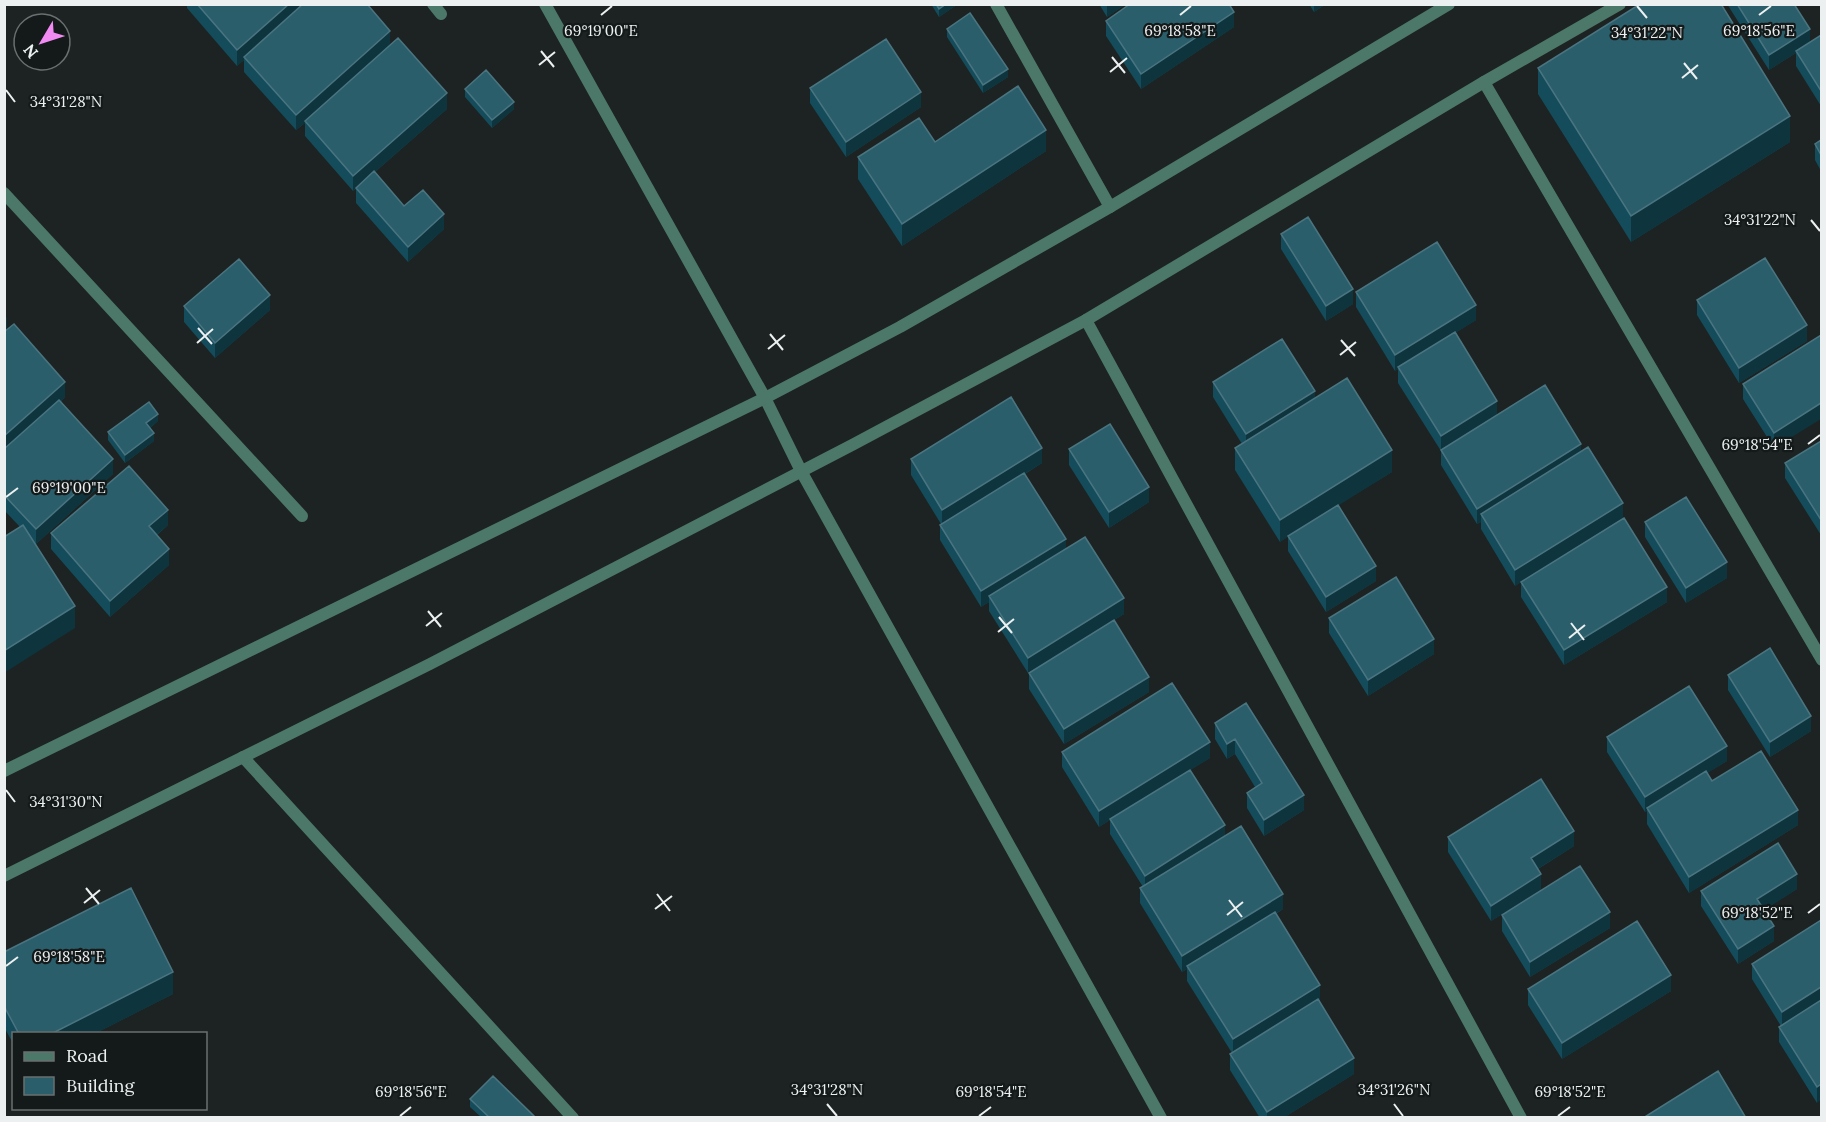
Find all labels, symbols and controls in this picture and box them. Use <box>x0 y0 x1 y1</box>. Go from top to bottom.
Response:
north arrow <box>12 12 72 72</box>
text: 69°19'00"E <box>564 21 638 40</box>
text: 69°18'58"E <box>1144 21 1216 40</box>
text: 69°18'56"E <box>1723 21 1795 40</box>
text: 34°31'22"N <box>1611 23 1683 42</box>
text: N <box>19 40 42 63</box>
text: 34°31'28"N <box>30 92 102 111</box>
text: 34°31'22"N <box>1724 210 1796 229</box>
text: 69°18'54"E <box>1721 435 1793 454</box>
text: 69°19'00"E <box>32 478 106 497</box>
text: 34°31'30"N <box>29 792 103 811</box>
text: 69°18'52"E <box>1721 903 1793 922</box>
text: 69°18'58"E <box>33 947 105 966</box>
legend <box>12 1032 207 1110</box>
text: Road <box>66 1044 108 1067</box>
text: Building <box>66 1074 136 1097</box>
text: 34°31'28"N <box>791 1080 863 1099</box>
text: 34°31'26"N <box>1358 1080 1430 1099</box>
text: 69°18'56"E <box>375 1082 447 1101</box>
text: 69°18'54"E <box>955 1082 1027 1101</box>
text: 69°18'52"E <box>1534 1082 1606 1101</box>

